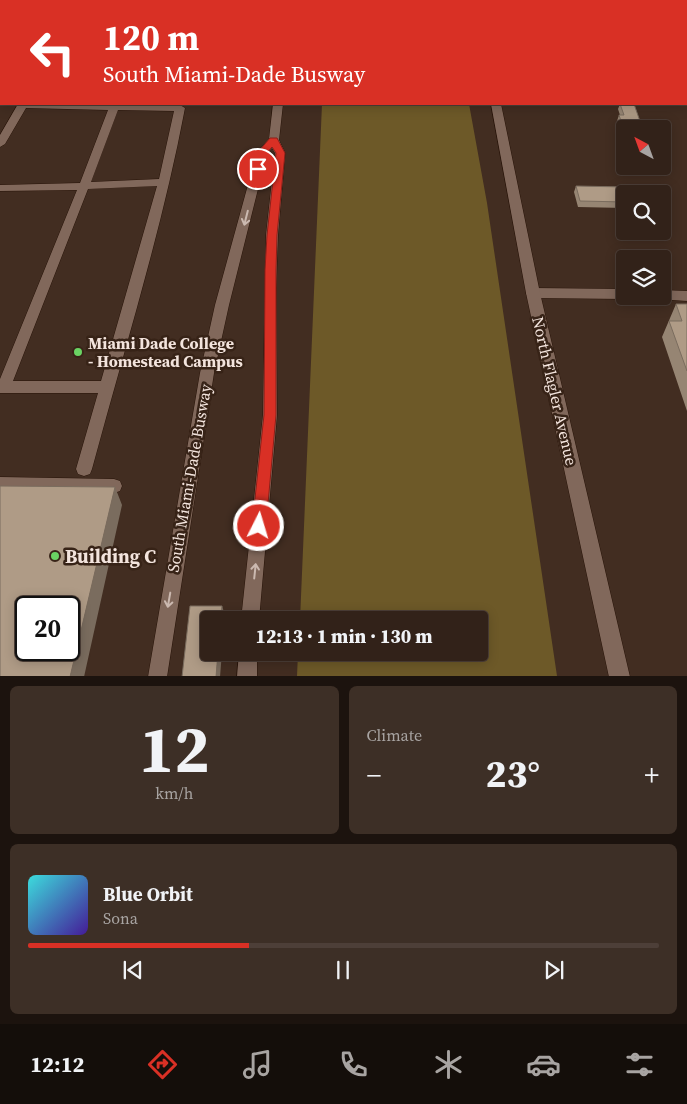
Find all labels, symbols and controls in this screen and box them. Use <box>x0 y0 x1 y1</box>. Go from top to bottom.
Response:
text: 120 m <box>103 14 199 62</box>
icon: left <box>20 20 85 85</box>
text: South Miami-Dade Busway <box>103 59 365 89</box>
north arrow <box>616 120 671 175</box>
map controls <box>616 120 671 305</box>
pin <box>237 148 279 190</box>
icon: arrive <box>244 155 272 183</box>
button: search <box>616 185 671 240</box>
one-way arrow <box>241 209 250 225</box>
button: layers <box>616 250 671 305</box>
street label: North Flagler Avenue <box>527 315 583 467</box>
place label: Miami Dade College - Homestead Campus <box>88 332 243 372</box>
marker: Miami Dade College - Homestead Campus <box>72 346 84 358</box>
street label: South Miami-Dade Busway <box>162 381 217 574</box>
position arrow <box>232 499 284 551</box>
place label: Building C <box>65 543 156 569</box>
marker: Building C <box>49 550 61 562</box>
one-way arrow <box>250 564 260 580</box>
one-way arrow <box>163 591 173 607</box>
speed limit sign: 20 <box>15 596 80 661</box>
text: 12:13 · 1 min · 130 m <box>255 623 433 649</box>
text: 12 <box>139 705 209 794</box>
text: Climate <box>367 724 422 746</box>
text: 23° <box>486 748 540 800</box>
text: − <box>367 756 381 794</box>
text: + <box>644 756 659 794</box>
text: km/h <box>155 782 193 804</box>
text: Blue Orbit <box>103 881 193 907</box>
text: Sona <box>103 907 138 929</box>
icon: previous <box>119 956 147 984</box>
icon: pause <box>329 956 357 984</box>
icon: next <box>540 956 568 984</box>
icon: directions <box>145 1047 180 1082</box>
icon: music <box>240 1047 275 1082</box>
icon: phone <box>336 1047 371 1082</box>
icon: climate <box>431 1047 466 1082</box>
icon: car <box>526 1047 561 1082</box>
icon: filters <box>622 1047 657 1082</box>
text: 12:12 <box>30 1049 84 1079</box>

